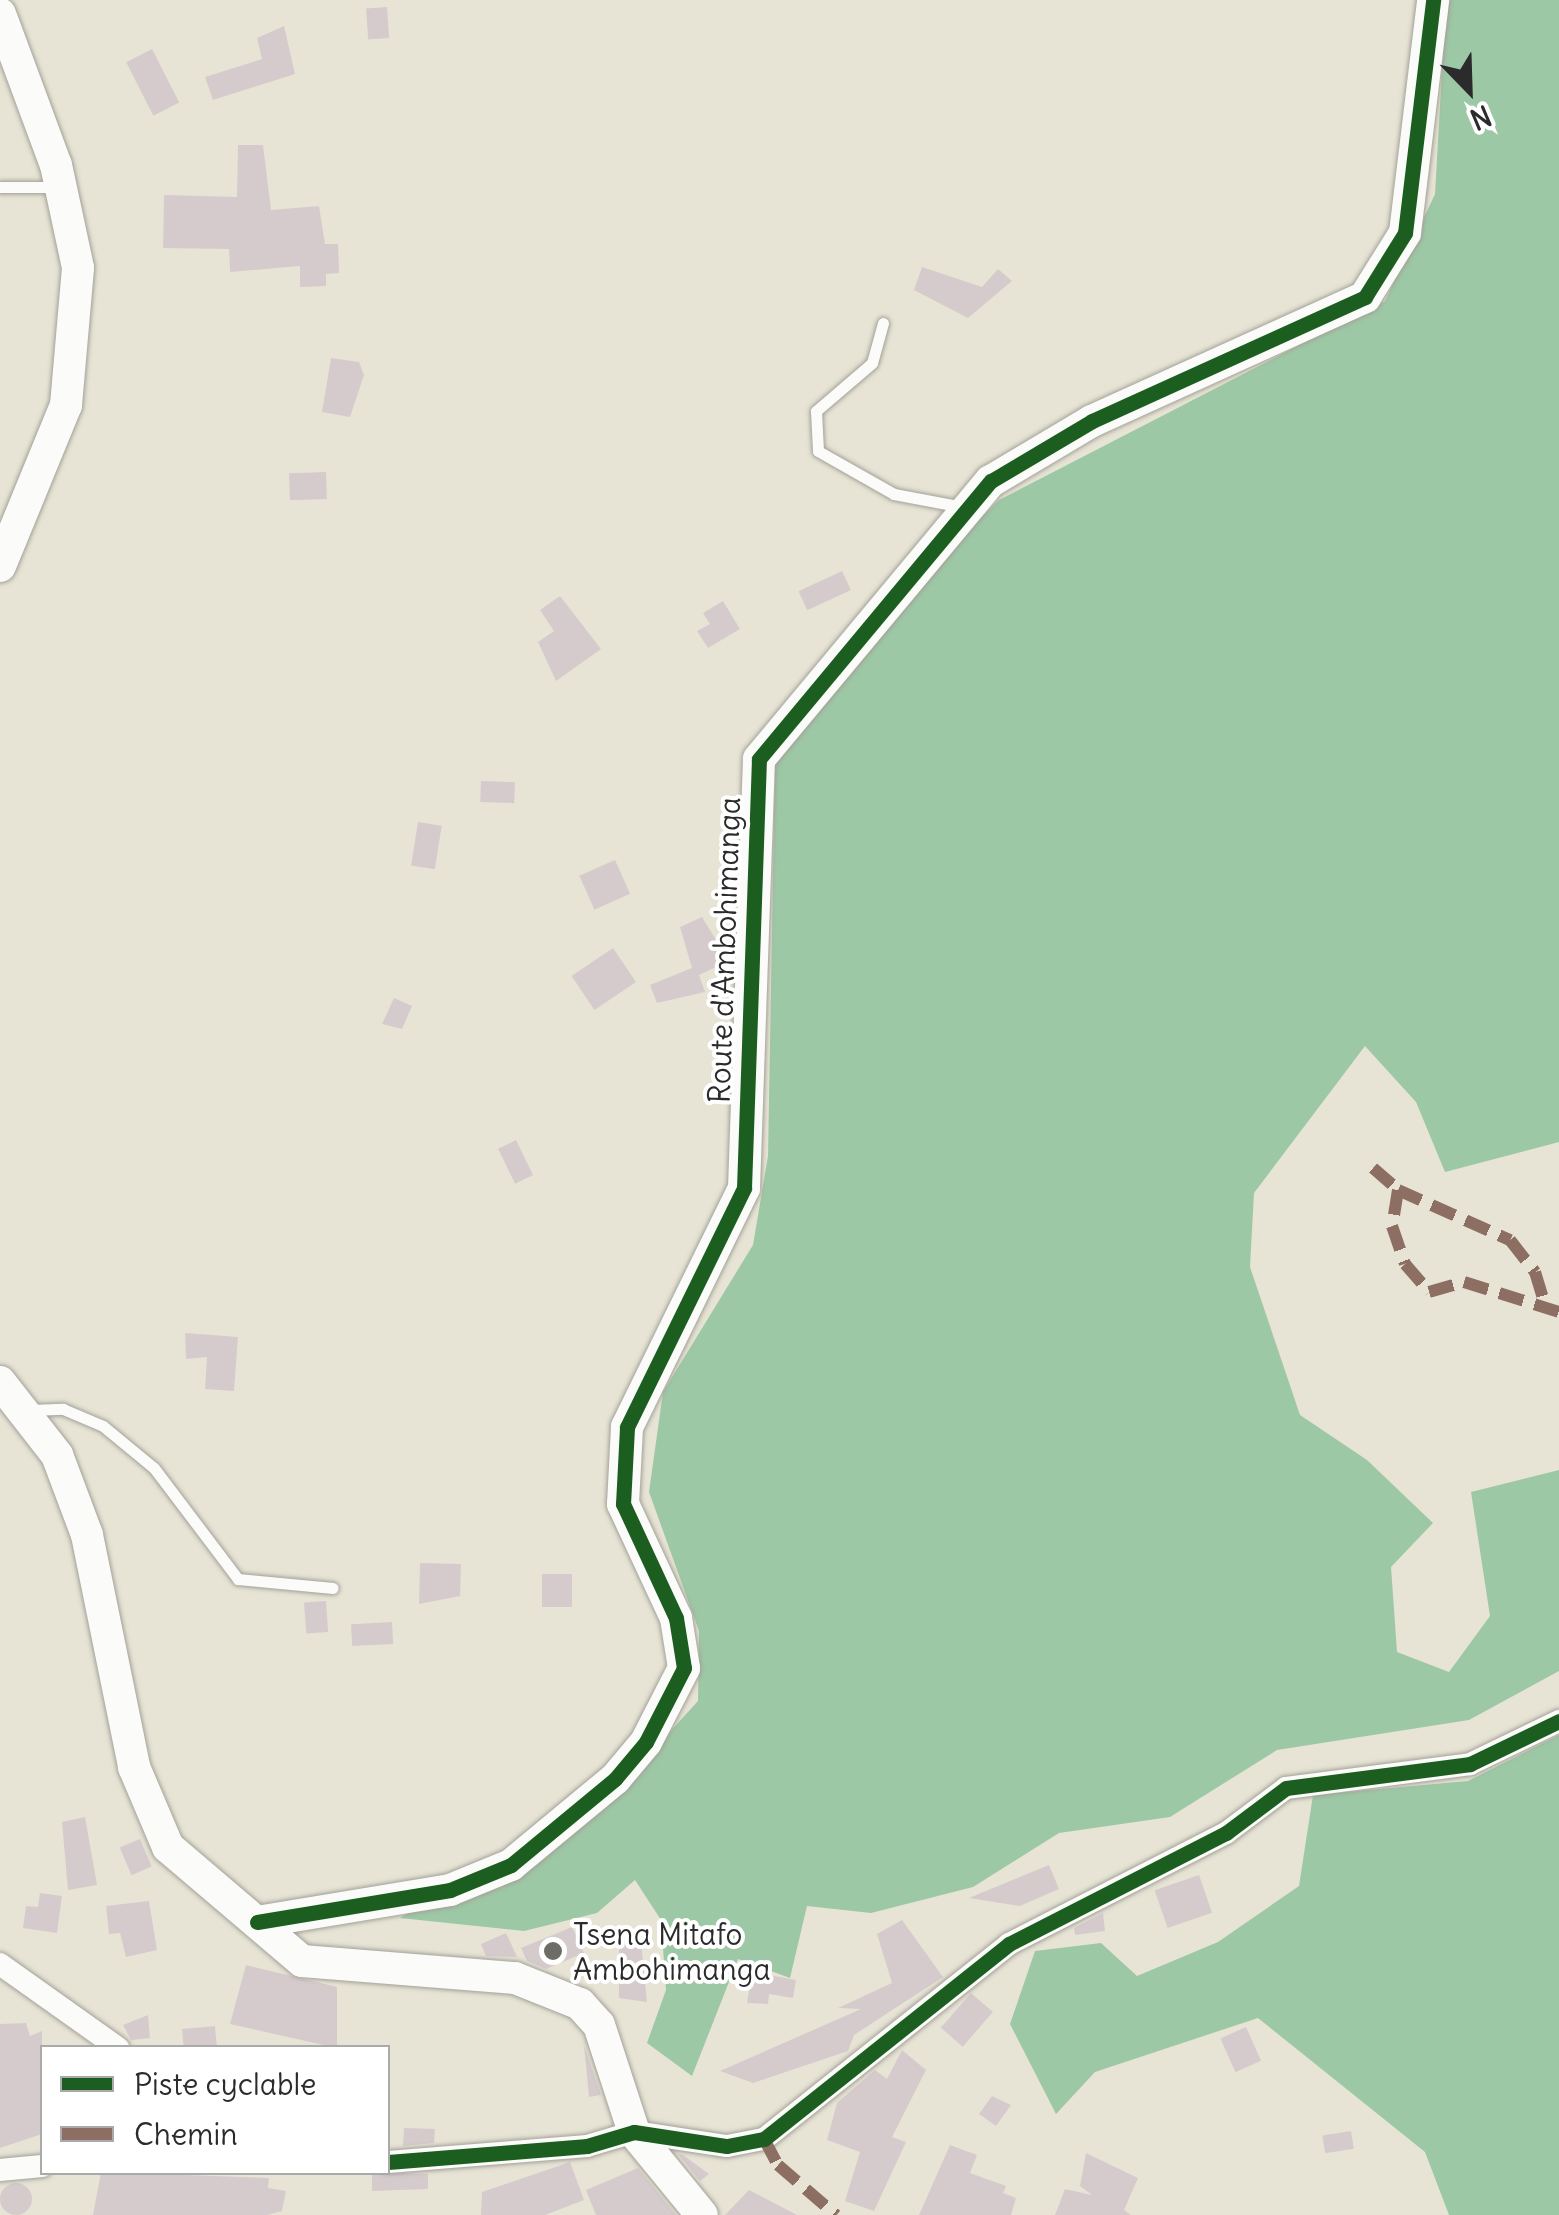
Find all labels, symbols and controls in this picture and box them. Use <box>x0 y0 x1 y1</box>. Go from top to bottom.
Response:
north arrow <box>1419 40 1519 140</box>
text: N <box>1465 97 1497 138</box>
street label: Route d'Ambohimanga <box>701 796 747 1104</box>
place label: Tsena Mitafo Ambohimanga <box>573 1916 771 1986</box>
marker: Tsena Mitafo Ambohimanga <box>542 1940 564 1962</box>
legend <box>40 2045 390 2175</box>
text: Piste cyclable <box>134 2065 316 2103</box>
text: Chemin <box>134 2115 238 2153</box>

